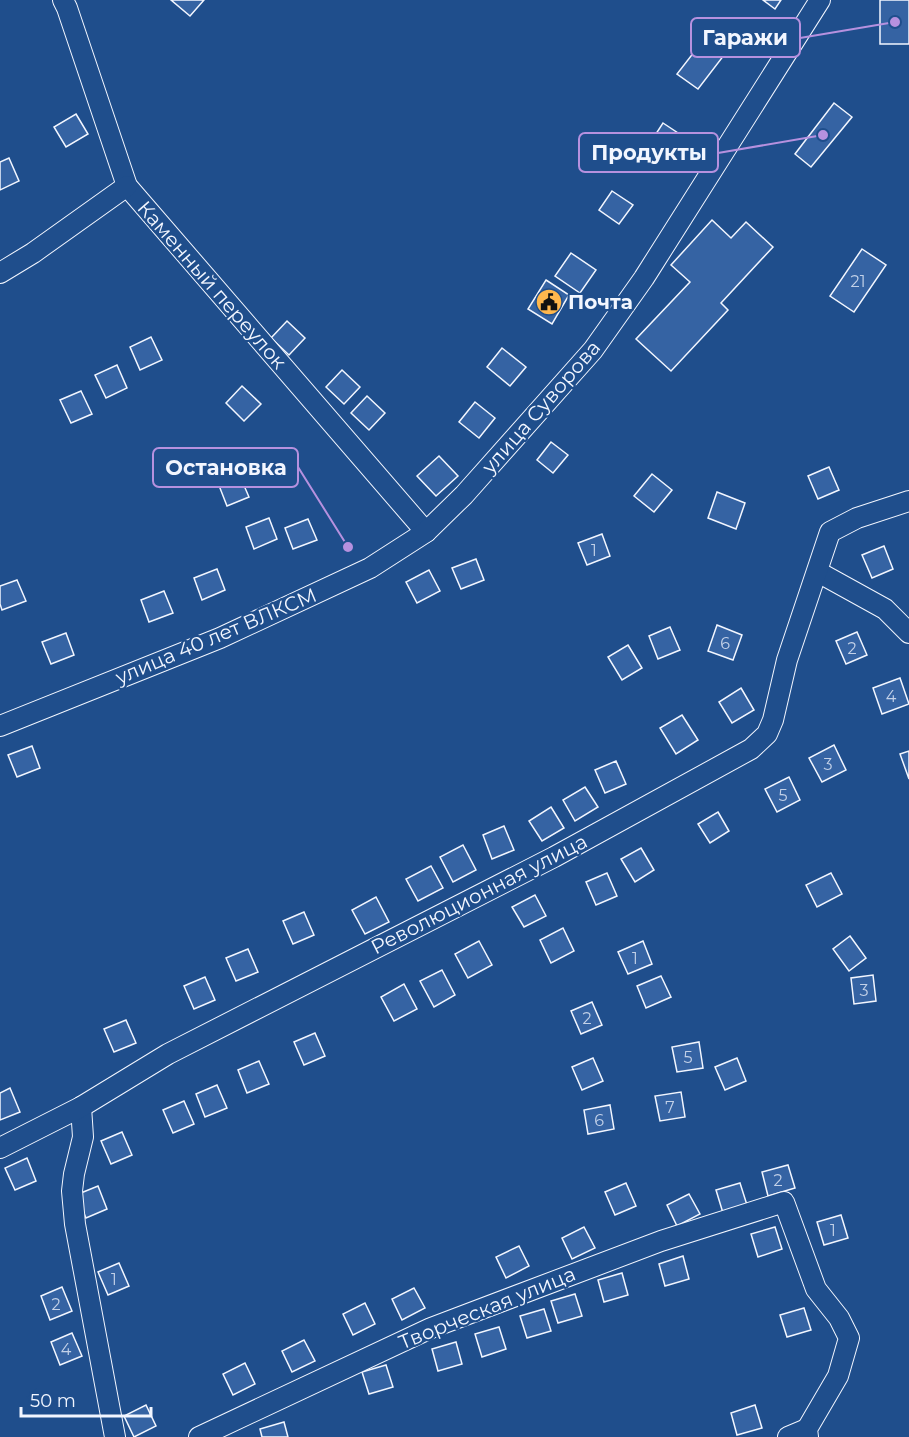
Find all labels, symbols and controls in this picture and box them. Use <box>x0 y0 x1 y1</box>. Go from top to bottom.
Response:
callout: Гаражи <box>691 18 800 57</box>
text: Гаражи <box>702 25 788 50</box>
callout: Продукты <box>579 133 718 172</box>
text: Продукты <box>591 140 707 165</box>
street label: Каменный переулок <box>133 196 292 374</box>
house number: 21 <box>851 272 865 291</box>
public building icon: Почта <box>534 287 564 317</box>
place label: Почта <box>568 290 633 314</box>
street label: улица Суворова <box>476 336 605 479</box>
callout: Остановка <box>153 448 298 487</box>
text: Остановка <box>165 455 287 480</box>
house number: 1 <box>591 541 597 560</box>
street label: улица 40 лет ВЛКСМ <box>111 583 320 690</box>
house number: 6 <box>720 634 730 653</box>
house number: 2 <box>847 639 857 658</box>
house number: 4 <box>886 687 897 706</box>
house number: 3 <box>823 755 833 774</box>
house number: 5 <box>778 786 788 805</box>
street label: Революционная улица <box>367 829 591 959</box>
house number: 1 <box>632 949 638 968</box>
house number: 3 <box>859 981 869 1000</box>
house number: 2 <box>582 1009 592 1028</box>
house number: 5 <box>683 1048 693 1067</box>
house number: 7 <box>665 1098 675 1117</box>
house number: 6 <box>594 1111 604 1130</box>
house number: 2 <box>773 1171 783 1190</box>
house number: 1 <box>830 1221 836 1240</box>
street label: Творческая улица <box>395 1262 579 1354</box>
house number: 1 <box>111 1270 117 1289</box>
house number: 2 <box>51 1295 61 1314</box>
house number: 4 <box>61 1340 72 1359</box>
scale bar <box>21 1380 152 1418</box>
text: 50 m <box>30 1390 76 1412</box>

